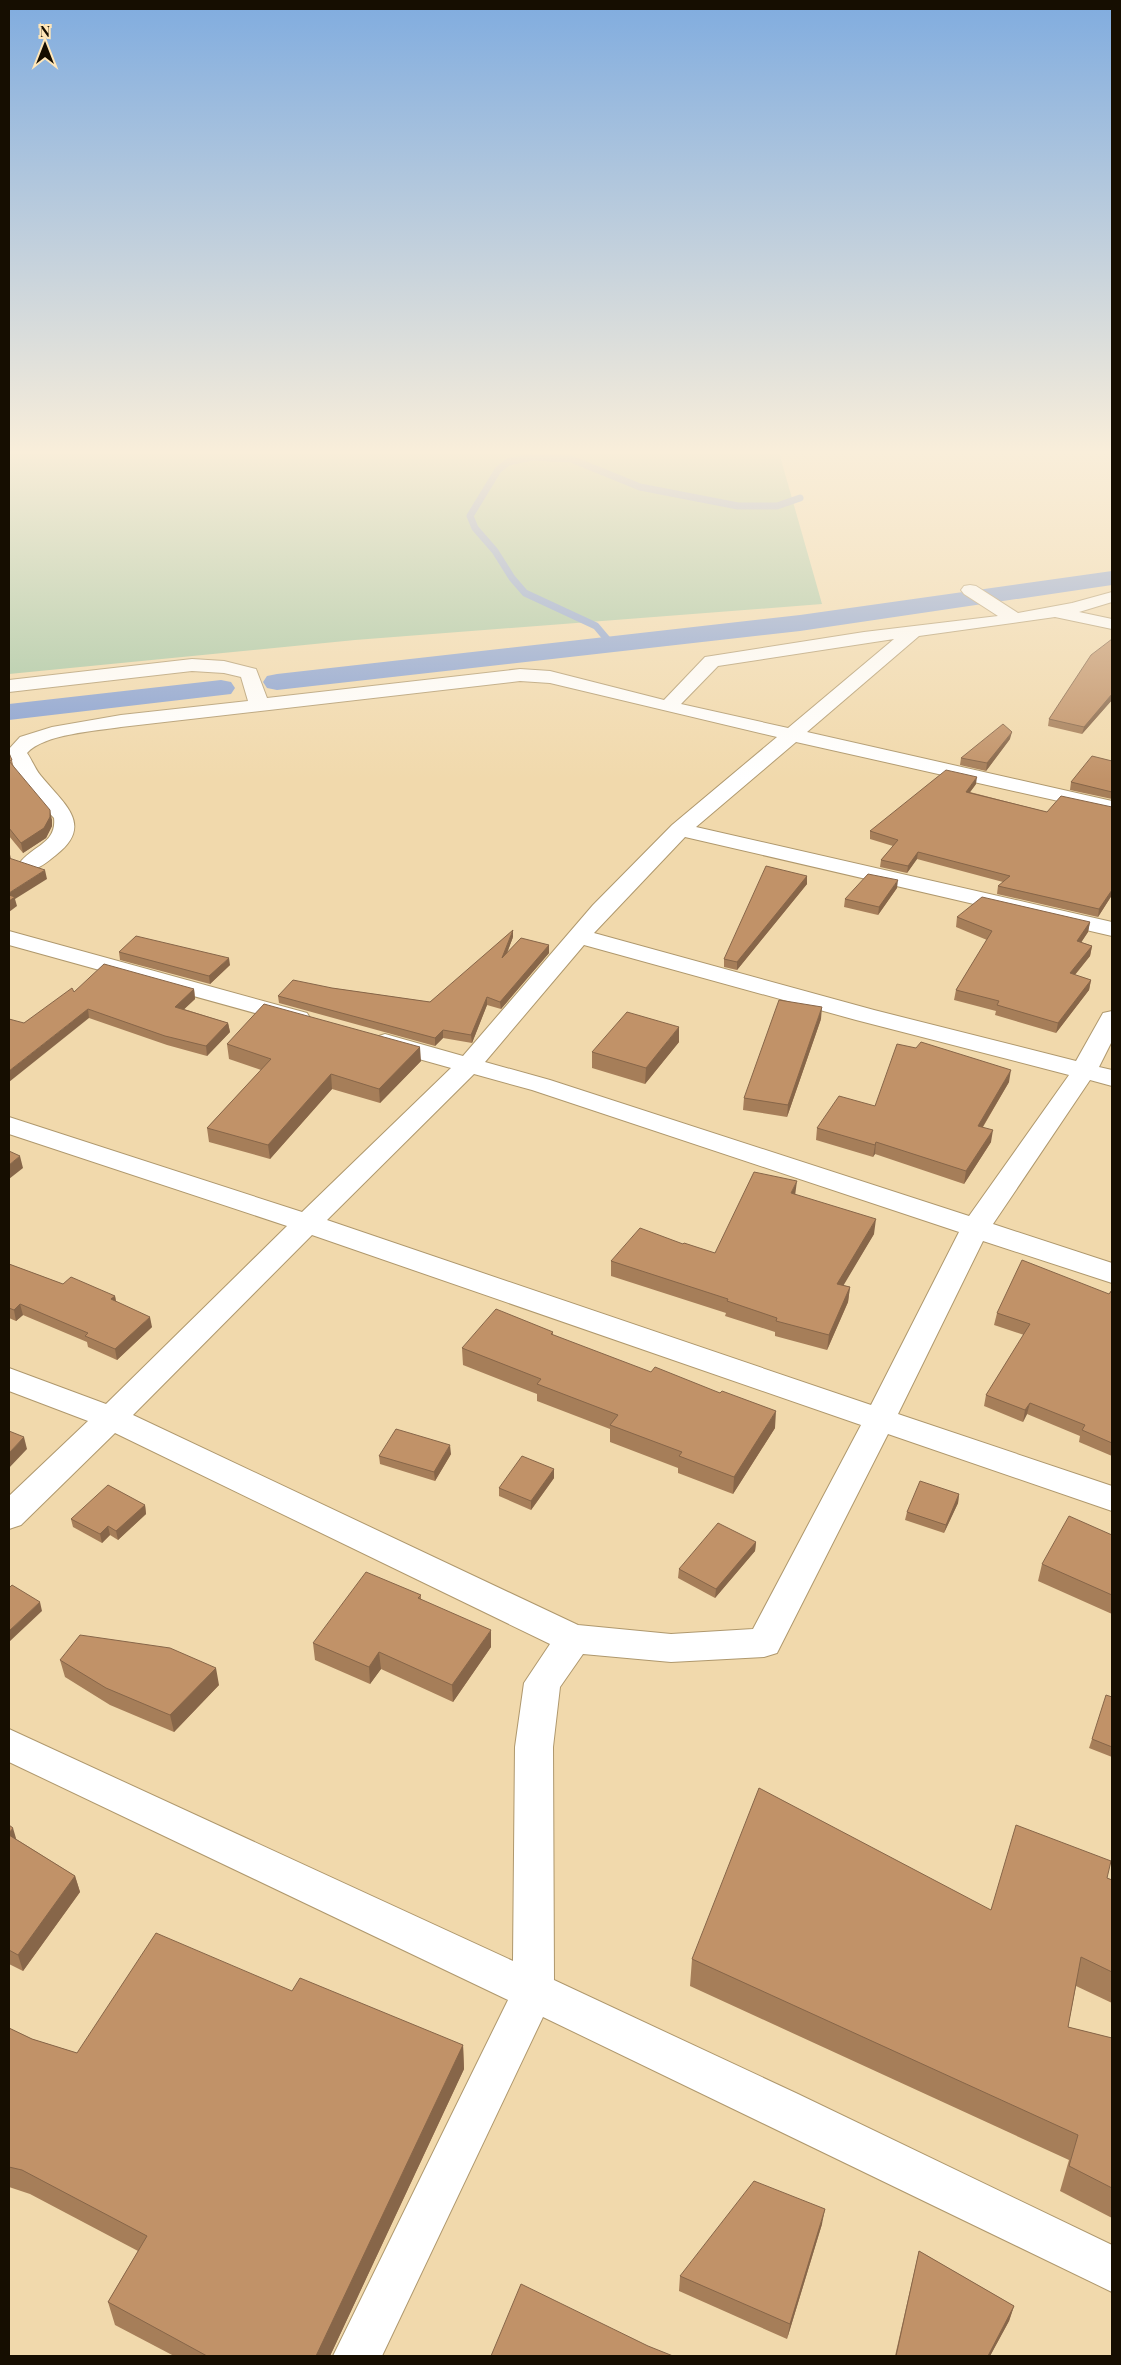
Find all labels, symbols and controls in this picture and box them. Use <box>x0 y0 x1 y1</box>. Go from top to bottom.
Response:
north arrow <box>20 20 70 70</box>
text: N <box>40 22 50 41</box>

